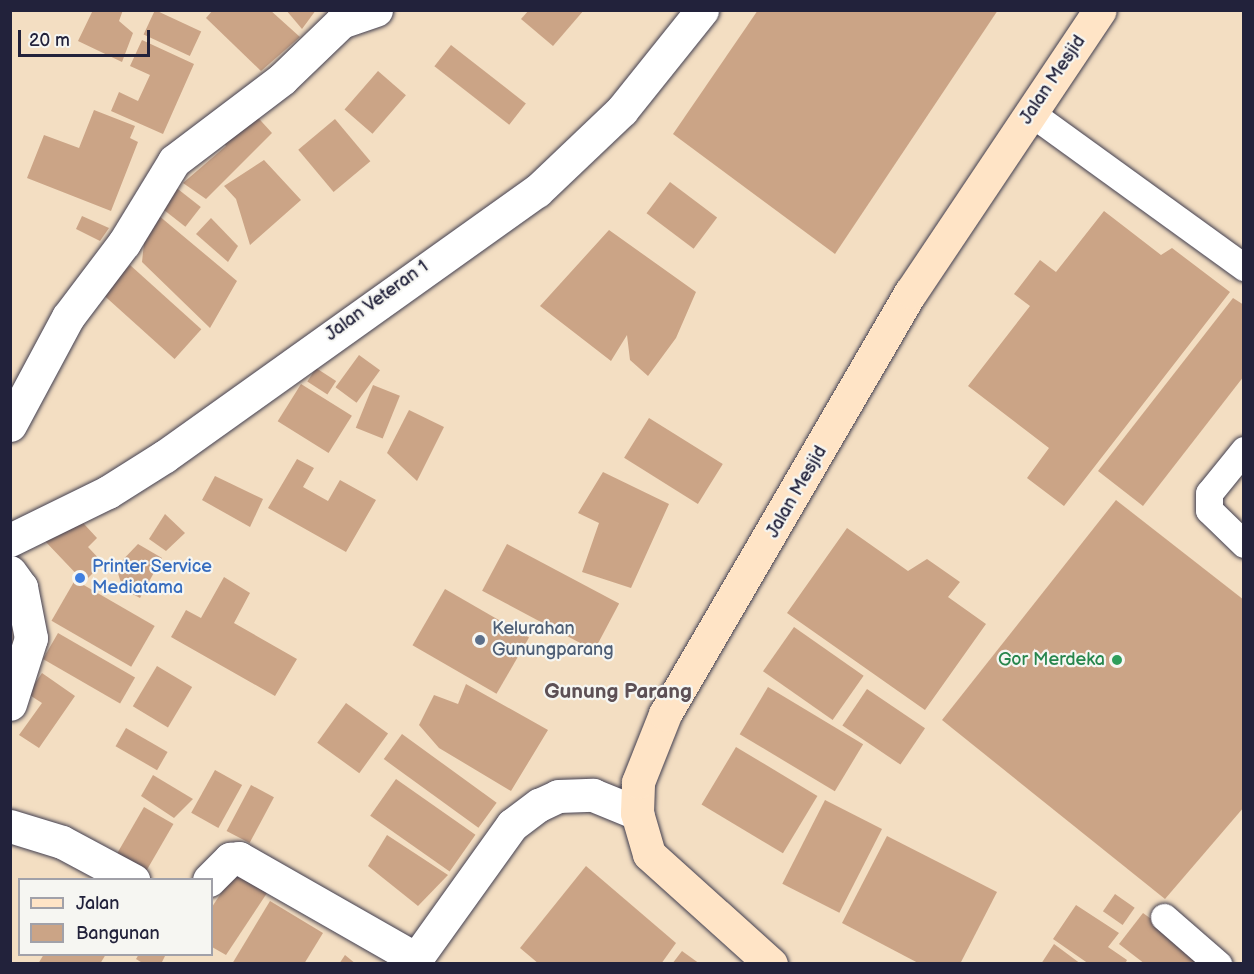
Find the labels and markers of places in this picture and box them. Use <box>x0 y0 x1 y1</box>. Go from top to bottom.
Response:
place label: Printer Service Mediatama <box>92 557 212 600</box>
marker: Printer Service Mediatama <box>73 571 87 585</box>
place label: Kelurahan Gunungparang <box>492 619 614 662</box>
marker: Kelurahan Gunungparang <box>473 633 487 647</box>
place label: Gor Merdeka <box>998 649 1105 671</box>
marker: Gor Merdeka <box>1110 653 1124 667</box>

